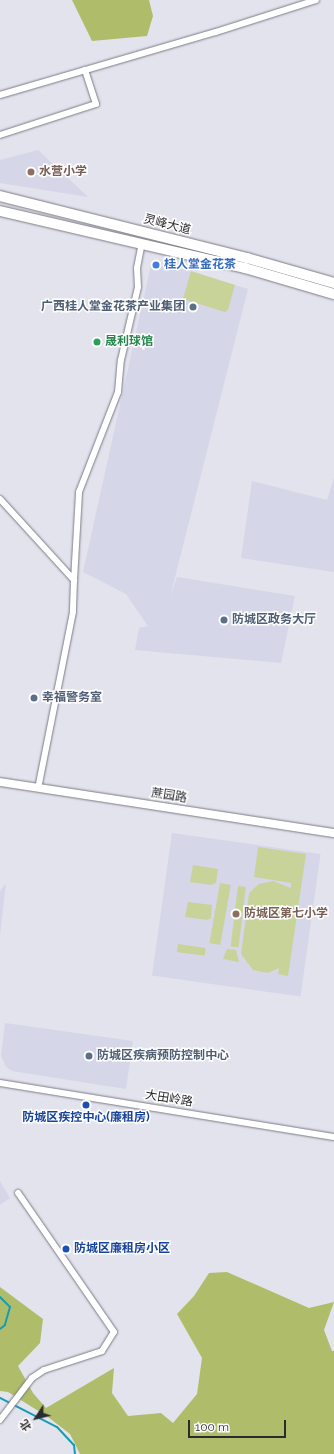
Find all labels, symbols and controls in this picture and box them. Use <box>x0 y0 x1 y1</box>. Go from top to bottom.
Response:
place label: 水营小学 <box>39 165 87 179</box>
marker: 水营小学 <box>26 167 36 177</box>
street label: 灵峰大道 <box>142 212 192 238</box>
place label: 桂人堂金花茶 <box>164 258 236 272</box>
marker: 桂人堂金花茶 <box>151 260 161 270</box>
place label: 广西桂人堂金花茶产业集团 <box>41 300 185 314</box>
marker: 广西桂人堂金花茶产业集团 <box>188 302 198 312</box>
place label: 晟利球馆 <box>105 335 153 349</box>
marker: 晟利球馆 <box>92 337 102 347</box>
place label: 防城区政务大厅 <box>232 613 316 627</box>
marker: 防城区政务大厅 <box>219 615 229 625</box>
place label: 幸福警务室 <box>42 691 102 705</box>
marker: 幸福警务室 <box>29 693 39 703</box>
street label: 蔗园路 <box>150 786 188 806</box>
place label: 防城区第七小学 <box>244 907 328 921</box>
marker: 防城区第七小学 <box>231 909 241 919</box>
place label: 防城区疾病预防控制中心 <box>97 1049 229 1063</box>
marker: 防城区疾病预防控制中心 <box>84 1051 94 1061</box>
street label: 大田岭路 <box>144 1088 194 1110</box>
marker: 防城区疾控中心(廉租房) <box>81 1100 91 1110</box>
place label: 防城区疾控中心(廉租房) <box>22 1111 150 1125</box>
place label: 防城区廉租房小区 <box>74 1242 170 1256</box>
marker: 防城区廉租房小区 <box>61 1244 71 1254</box>
north arrow <box>16 1398 56 1438</box>
scale bar <box>190 1412 288 1438</box>
text: 北 <box>17 1417 34 1433</box>
text: 100 m <box>195 1420 229 1434</box>

